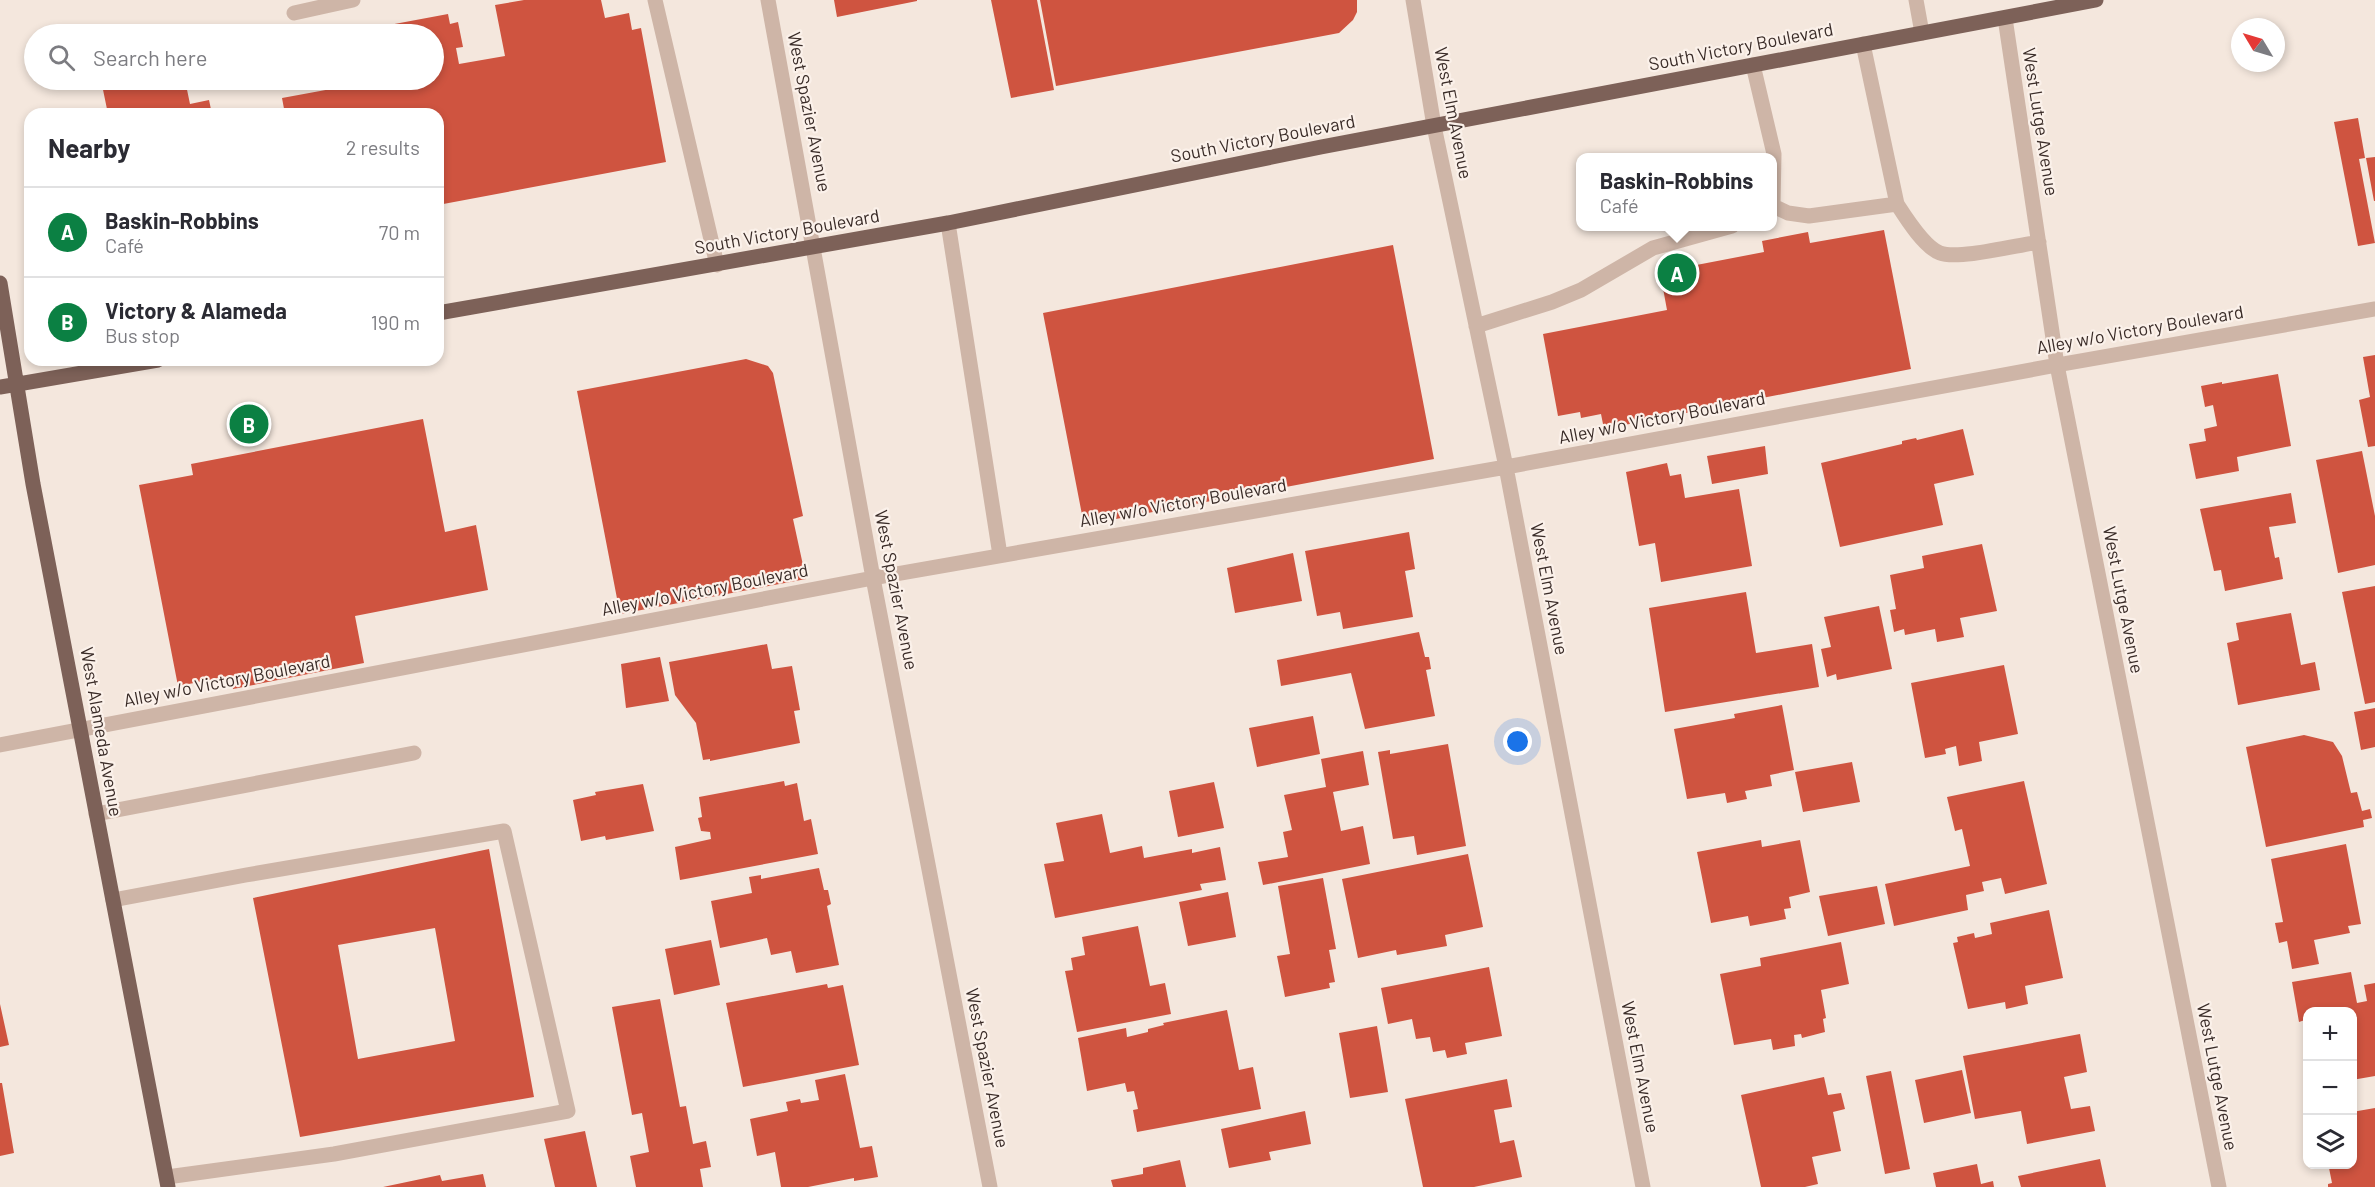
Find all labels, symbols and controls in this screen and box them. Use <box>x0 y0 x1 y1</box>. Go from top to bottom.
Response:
street label: South Victory Boulevard <box>1647 17 1835 75</box>
north arrow <box>2231 18 2285 72</box>
search box <box>24 24 444 90</box>
street label: West Spazier Avenue <box>784 30 836 194</box>
icon: search <box>45 41 78 74</box>
text: Search here <box>93 44 207 70</box>
street label: West Elm Avenue <box>1430 45 1478 181</box>
street label: West Lutge Avenue <box>2018 46 2064 197</box>
street label: South Victory Boulevard <box>1169 109 1357 167</box>
text: Nearby <box>48 132 130 163</box>
text: 2 results <box>346 135 420 159</box>
popup <box>1576 153 1777 231</box>
text: Baskin-Robbins <box>1600 167 1753 193</box>
text: Café <box>1600 193 1639 217</box>
street label: South Victory Boulevard <box>693 204 881 258</box>
text: Baskin-Robbins <box>105 207 259 233</box>
text: A <box>61 220 74 244</box>
text: 70 m <box>379 220 420 244</box>
text: Café <box>105 233 144 257</box>
pin: A <box>1658 250 1696 296</box>
text: Victory & Alameda <box>105 297 287 323</box>
street label: Alley w/o Victory Boulevard <box>2035 300 2245 358</box>
text: B <box>61 310 74 334</box>
text: 190 m <box>371 310 420 334</box>
text: Bus stop <box>105 323 180 347</box>
street label: Alley w/o Victory Boulevard <box>1557 386 1767 448</box>
pin: B <box>230 402 268 446</box>
street label: Alley w/o Victory Boulevard <box>1078 473 1288 531</box>
street label: West Spazier Avenue <box>871 508 923 672</box>
street label: West Elm Avenue <box>1526 521 1574 657</box>
street label: West Lutge Avenue <box>2099 524 2149 675</box>
street label: Alley w/o Victory Boulevard <box>600 558 810 620</box>
street label: West Alameda Avenue <box>76 645 128 818</box>
street label: Alley w/o Victory Boulevard <box>122 649 332 711</box>
your location <box>1503 727 1532 756</box>
street label: West Spazier Avenue <box>962 986 1014 1150</box>
street label: West Elm Avenue <box>1617 999 1665 1135</box>
street label: West Lutge Avenue <box>2193 1001 2243 1152</box>
map controls <box>2303 1007 2357 1169</box>
button: + <box>2303 1007 2357 1061</box>
button: − <box>2303 1061 2357 1115</box>
button: layers <box>2303 1115 2357 1169</box>

